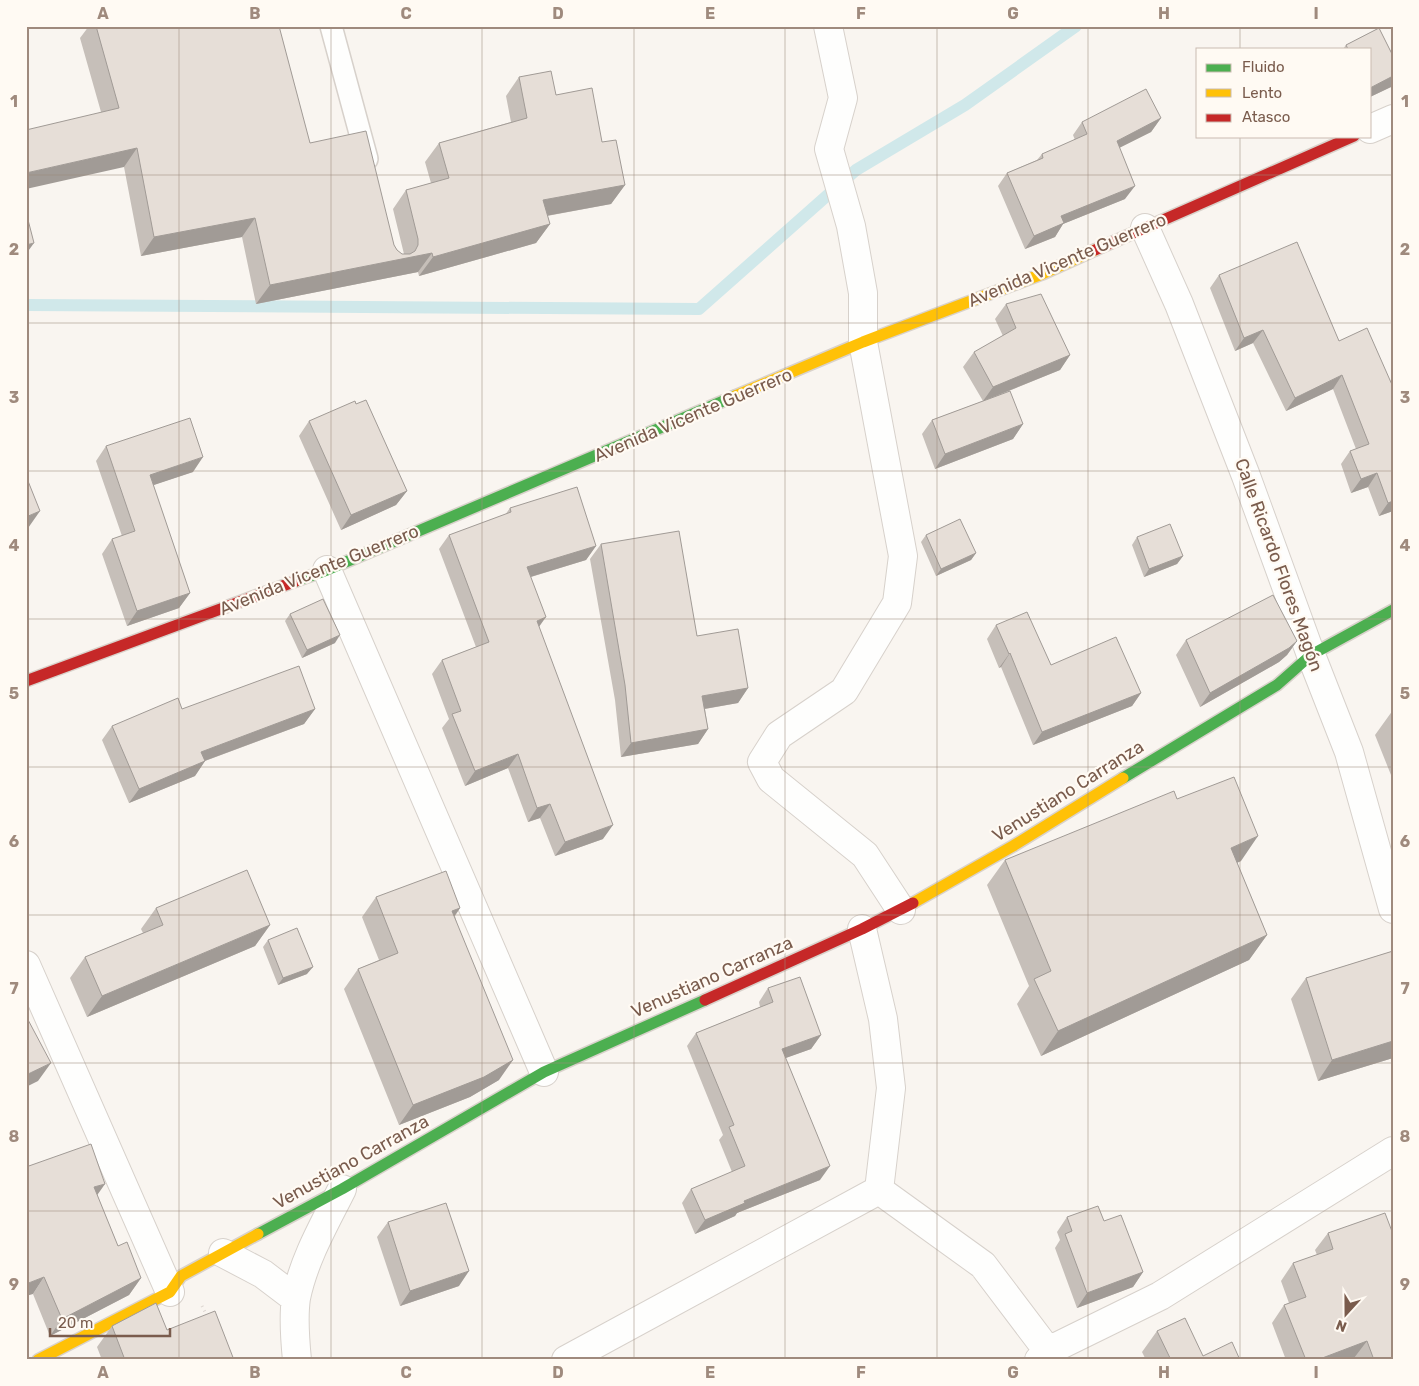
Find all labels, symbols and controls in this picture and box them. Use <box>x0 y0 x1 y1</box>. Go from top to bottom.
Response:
text: A <box>97 4 109 23</box>
text: B <box>249 4 261 23</box>
text: C <box>400 4 412 23</box>
text: D <box>552 4 564 23</box>
text: E <box>705 4 715 23</box>
text: F <box>856 4 866 23</box>
text: G <box>1007 4 1019 23</box>
text: H <box>1158 4 1170 23</box>
text: I <box>1313 4 1319 23</box>
legend <box>1196 48 1372 138</box>
text: Fluido <box>1242 58 1285 76</box>
text: Lento <box>1242 84 1282 102</box>
text: 1 <box>10 92 18 111</box>
text: 1 <box>1401 92 1409 111</box>
text: Atasco <box>1242 108 1290 126</box>
street label: Avenida Vicente Guerrero <box>965 208 1169 312</box>
text: 2 <box>9 240 19 259</box>
text: 2 <box>1400 240 1410 259</box>
street label: Avenida Vicente Guerrero <box>591 363 795 467</box>
text: 3 <box>9 388 19 407</box>
text: 3 <box>1400 388 1410 407</box>
street label: Calle Ricardo Flores Magón <box>1230 455 1328 675</box>
street label: Avenida Vicente Guerrero <box>216 520 422 620</box>
text: 4 <box>9 536 20 555</box>
text: 4 <box>1400 536 1411 555</box>
text: 5 <box>9 684 19 703</box>
text: 5 <box>1400 684 1410 703</box>
street label: Venustiano Carranza <box>988 736 1148 846</box>
text: 6 <box>9 832 19 851</box>
text: 6 <box>1400 832 1410 851</box>
street label: Venustiano Carranza <box>628 932 796 1022</box>
text: 7 <box>9 979 19 998</box>
text: 7 <box>1400 979 1410 998</box>
street label: Venustiano Carranza <box>269 1110 433 1214</box>
text: 8 <box>9 1127 20 1146</box>
text: 8 <box>1400 1127 1411 1146</box>
text: 9 <box>9 1275 19 1294</box>
text: 9 <box>1400 1275 1410 1294</box>
north arrow <box>1322 1288 1372 1338</box>
scale bar <box>50 1306 170 1338</box>
text: 20 m <box>58 1314 93 1332</box>
text: N <box>1334 1316 1349 1335</box>
text: A <box>97 1363 109 1382</box>
text: B <box>249 1363 261 1382</box>
text: C <box>400 1363 412 1382</box>
text: D <box>552 1363 564 1382</box>
text: E <box>705 1363 715 1382</box>
text: F <box>856 1363 866 1382</box>
text: G <box>1007 1363 1019 1382</box>
text: H <box>1158 1363 1170 1382</box>
text: I <box>1313 1363 1319 1382</box>

